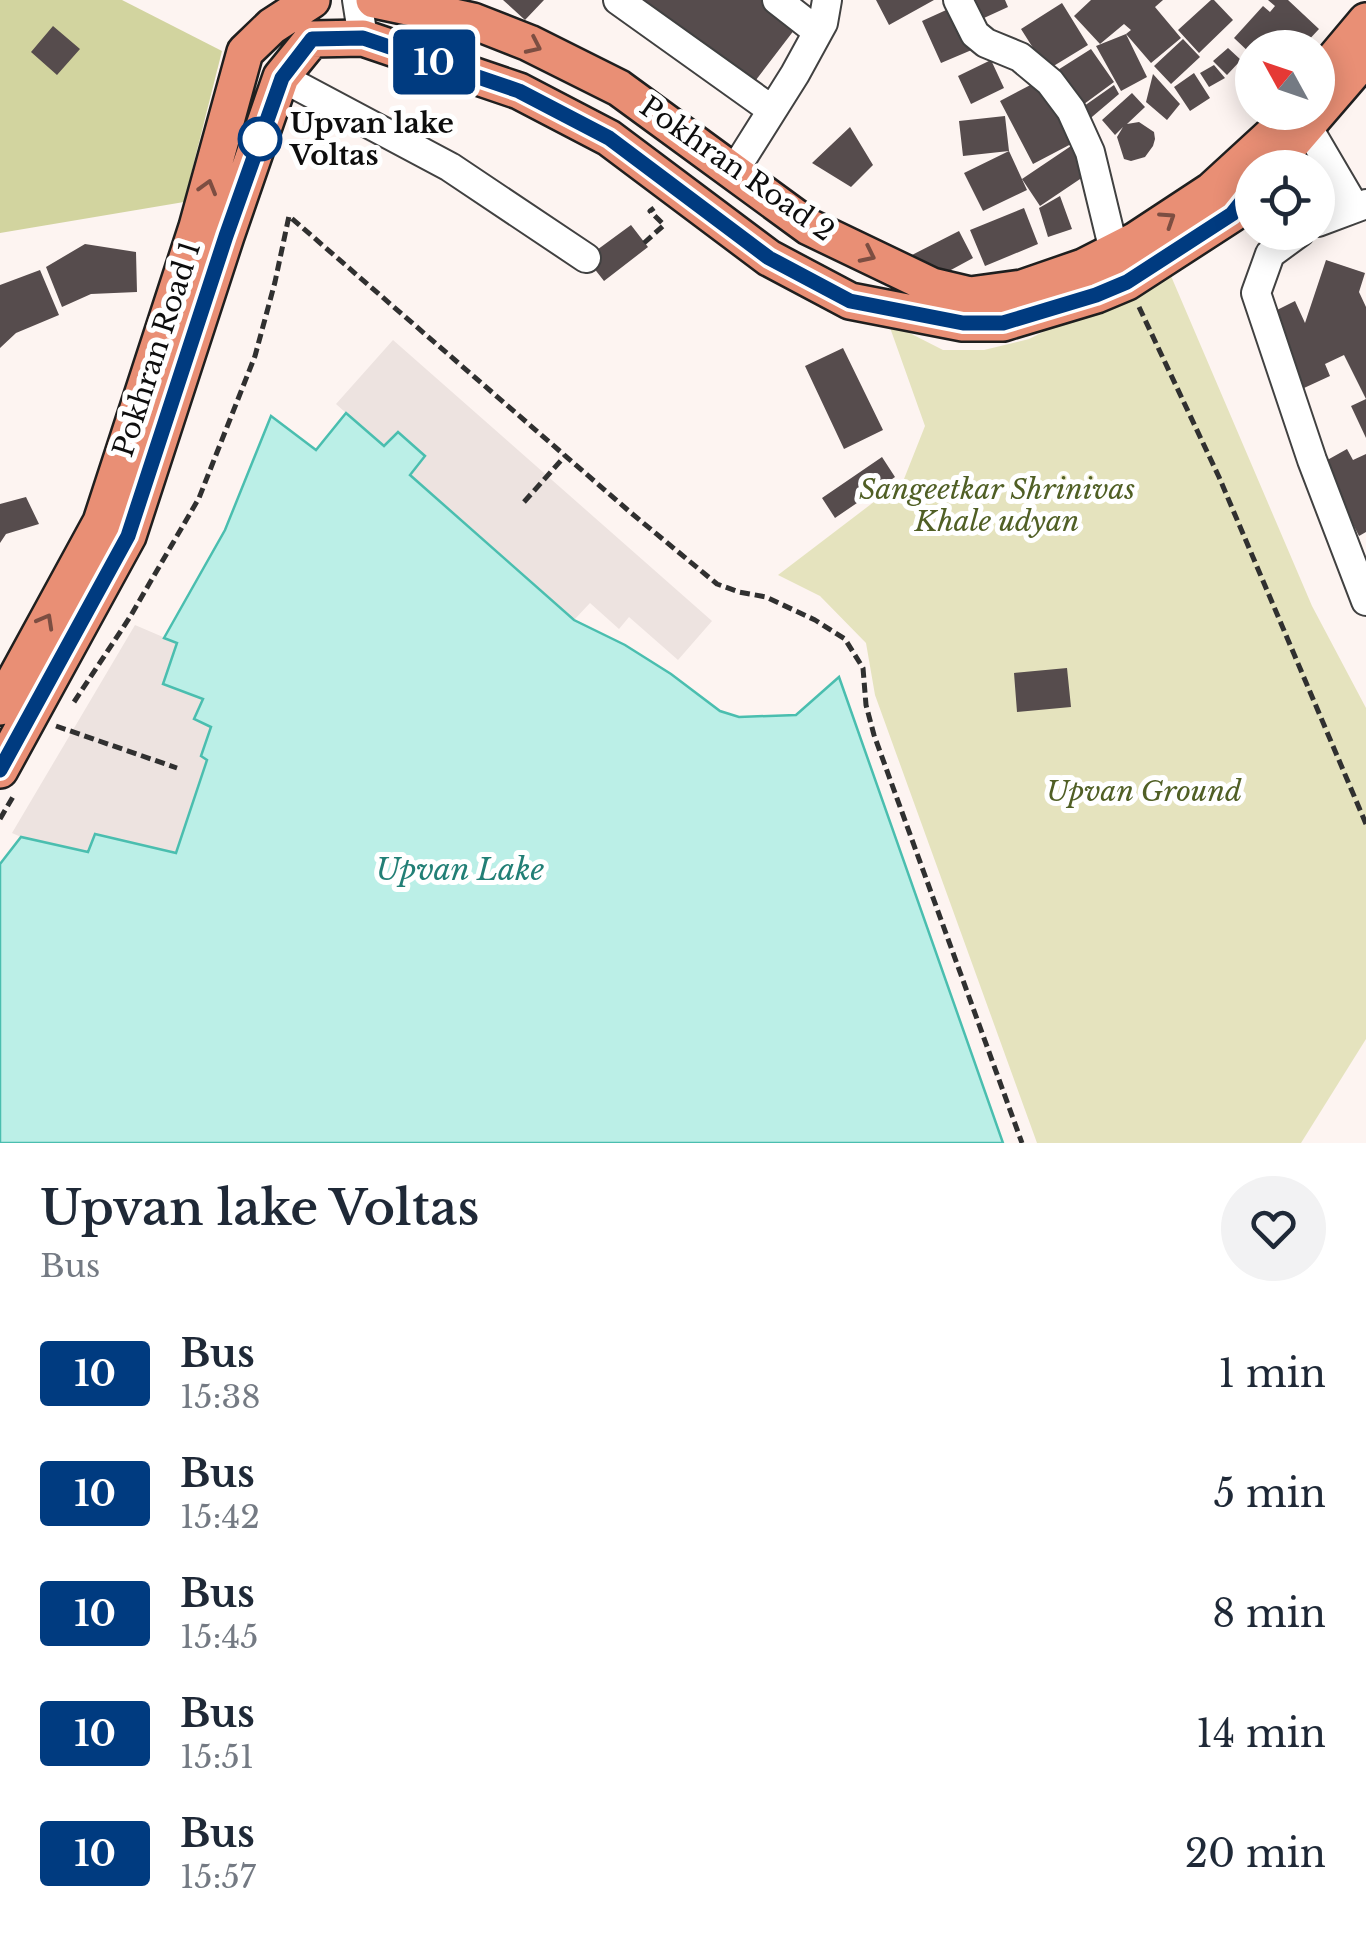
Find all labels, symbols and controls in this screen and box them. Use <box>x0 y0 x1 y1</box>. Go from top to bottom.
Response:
line badge: 10 <box>389 30 479 94</box>
north arrow <box>1235 30 1335 130</box>
map controls <box>1235 30 1335 250</box>
one-way arrow <box>524 34 542 54</box>
text: 10 <box>413 41 455 84</box>
street label: Pokhran Road 2 <box>633 89 841 249</box>
place label: Upvan lake Voltas <box>289 106 454 173</box>
marker: Upvan lake Voltas <box>239 118 281 160</box>
button: locate <box>1235 150 1335 250</box>
one-way arrow <box>196 179 217 196</box>
one-way arrow <box>1157 212 1175 231</box>
street label: Pokhran Road 1 <box>106 237 208 461</box>
one-way arrow <box>857 243 875 262</box>
park label: Sangeetkar Shrinivas Khale udyan <box>859 472 1135 539</box>
one-way arrow <box>34 614 54 632</box>
park label: Upvan Ground <box>1046 774 1242 809</box>
water label: Upvan Lake <box>376 851 545 888</box>
button: heart <box>1221 1176 1326 1281</box>
text: Upvan lake Voltas <box>40 1178 479 1238</box>
text: Bus <box>40 1246 100 1286</box>
text: Bus <box>180 1330 255 1377</box>
text: 1 min <box>1218 1350 1326 1397</box>
text: 10 <box>74 1352 116 1395</box>
text: 15:38 <box>180 1377 261 1417</box>
text: Bus <box>180 1450 255 1497</box>
text: 5 min <box>1214 1470 1326 1517</box>
text: 10 <box>74 1472 116 1515</box>
text: 15:42 <box>180 1497 260 1537</box>
text: Bus <box>180 1570 255 1617</box>
text: 8 min <box>1212 1590 1326 1637</box>
text: 10 <box>74 1592 116 1635</box>
text: 15:45 <box>180 1617 258 1657</box>
text: Bus <box>180 1690 255 1737</box>
text: 14 min <box>1196 1710 1326 1757</box>
text: 10 <box>74 1712 116 1755</box>
text: 15:51 <box>180 1737 254 1777</box>
text: Bus <box>180 1810 255 1857</box>
text: 20 min <box>1185 1830 1326 1877</box>
text: 10 <box>74 1832 116 1875</box>
text: 15:57 <box>180 1857 256 1897</box>

